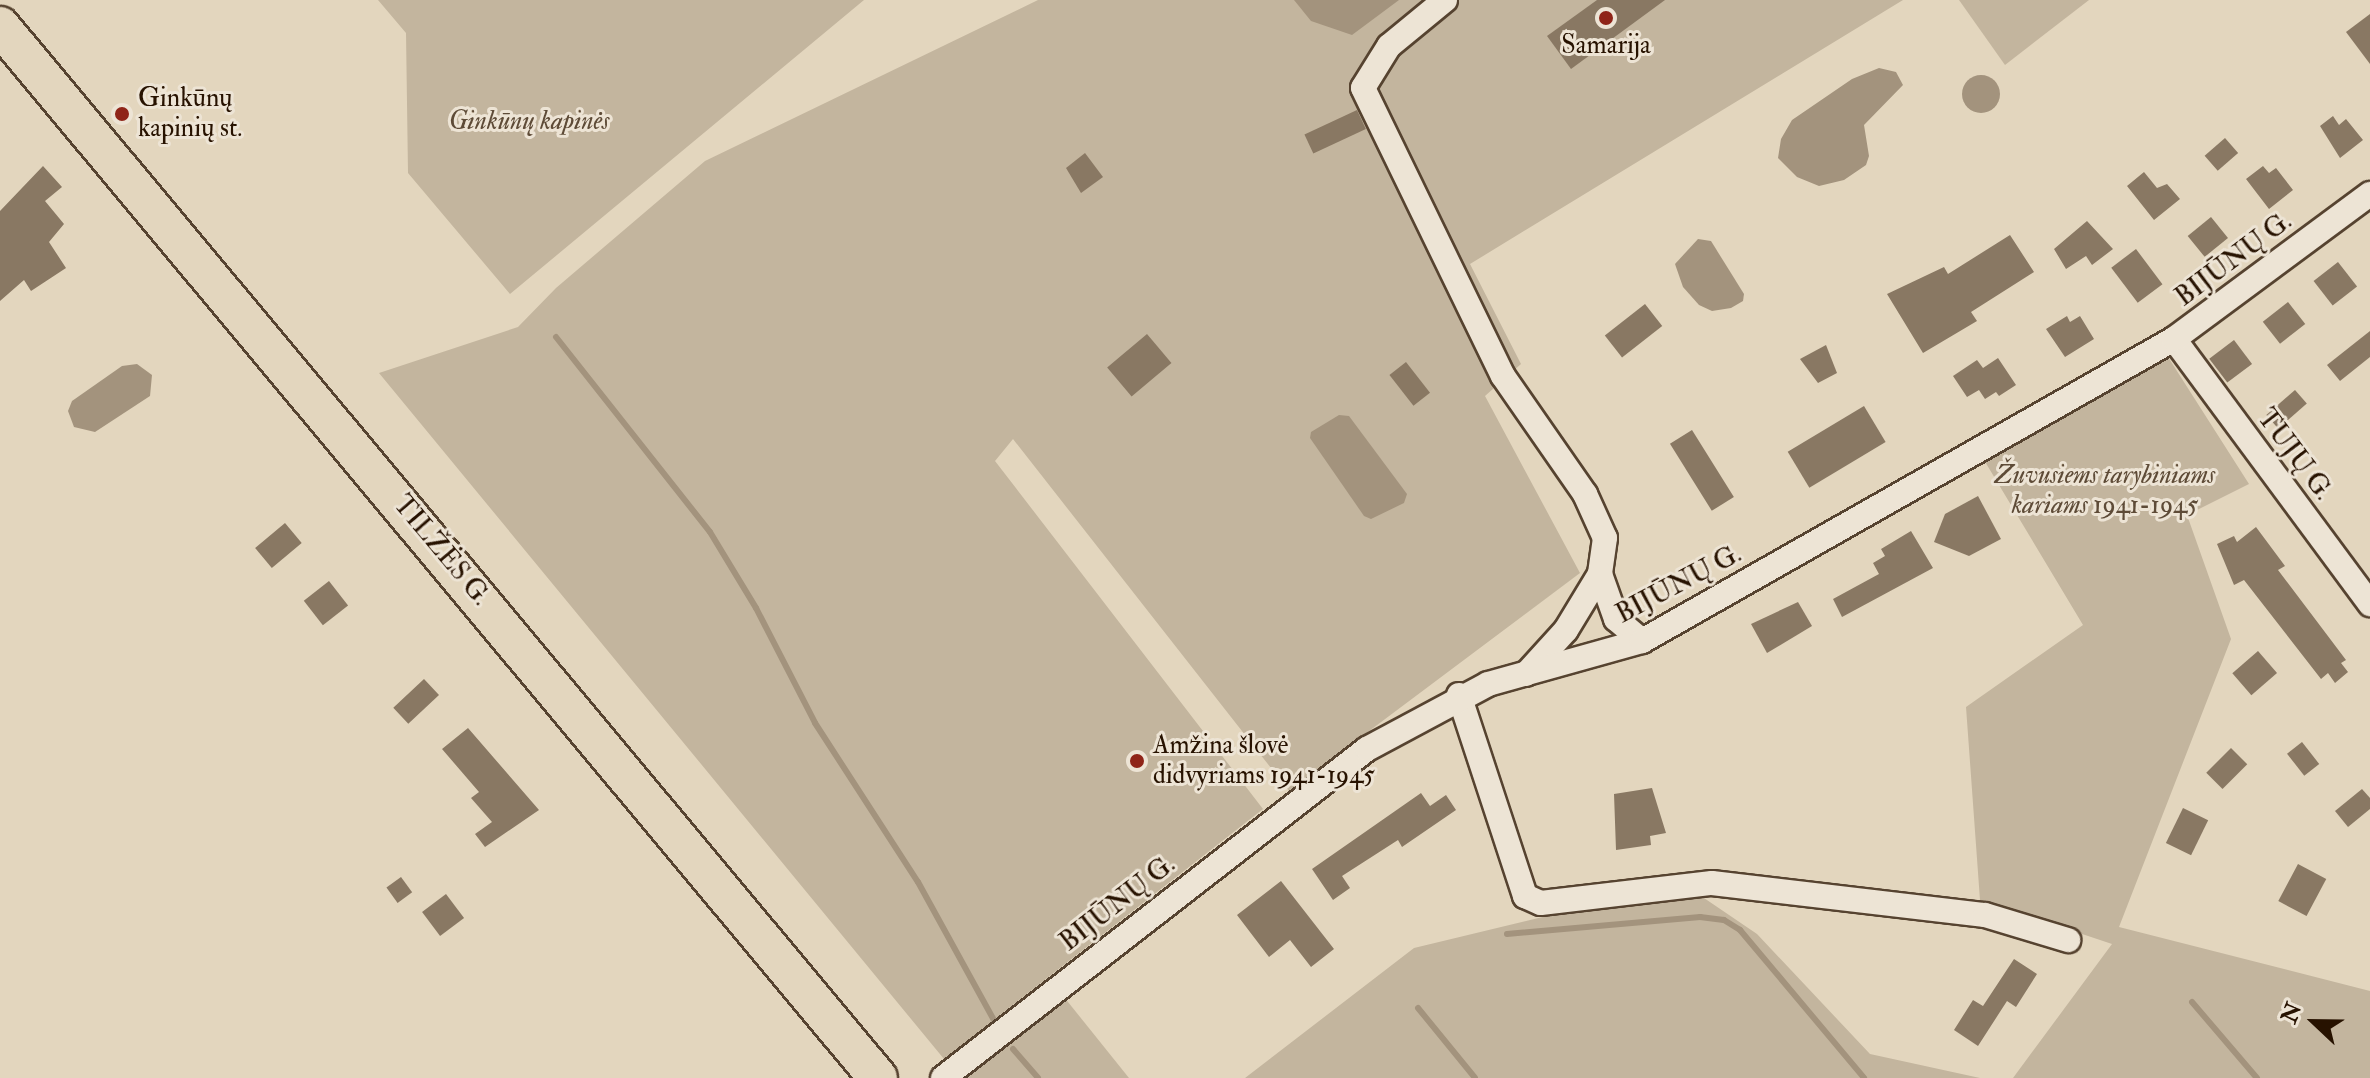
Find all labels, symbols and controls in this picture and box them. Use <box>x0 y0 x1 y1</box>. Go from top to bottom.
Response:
marker: Samarija <box>1597 9 1615 27</box>
place label: Samarija <box>1561 30 1651 62</box>
place label: Ginkūnų kapinių st. <box>138 83 242 144</box>
marker: Ginkūnų kapinių st. <box>113 105 131 123</box>
park label: Ginkūnų kapinės <box>449 106 609 138</box>
street label: BIJŪNŲ G. <box>2170 206 2298 314</box>
street label: TUJŲ G. <box>2250 403 2338 507</box>
park label: Žuvusiems tarybiniams kariams 1941-1945 <box>1995 460 2215 522</box>
street label: TILŽĖS G. <box>386 490 496 612</box>
street label: BIJŪNŲ G. <box>1611 539 1747 631</box>
place label: Amžina šlovė didvyriams 1941-1945 <box>1153 730 1375 792</box>
marker: Amžina šlovė didvyriams 1941-1945 <box>1128 752 1146 770</box>
street label: BIJŪNŲ G. <box>1054 849 1182 959</box>
north arrow <box>2274 982 2354 1062</box>
text: N <box>2275 999 2308 1027</box>

